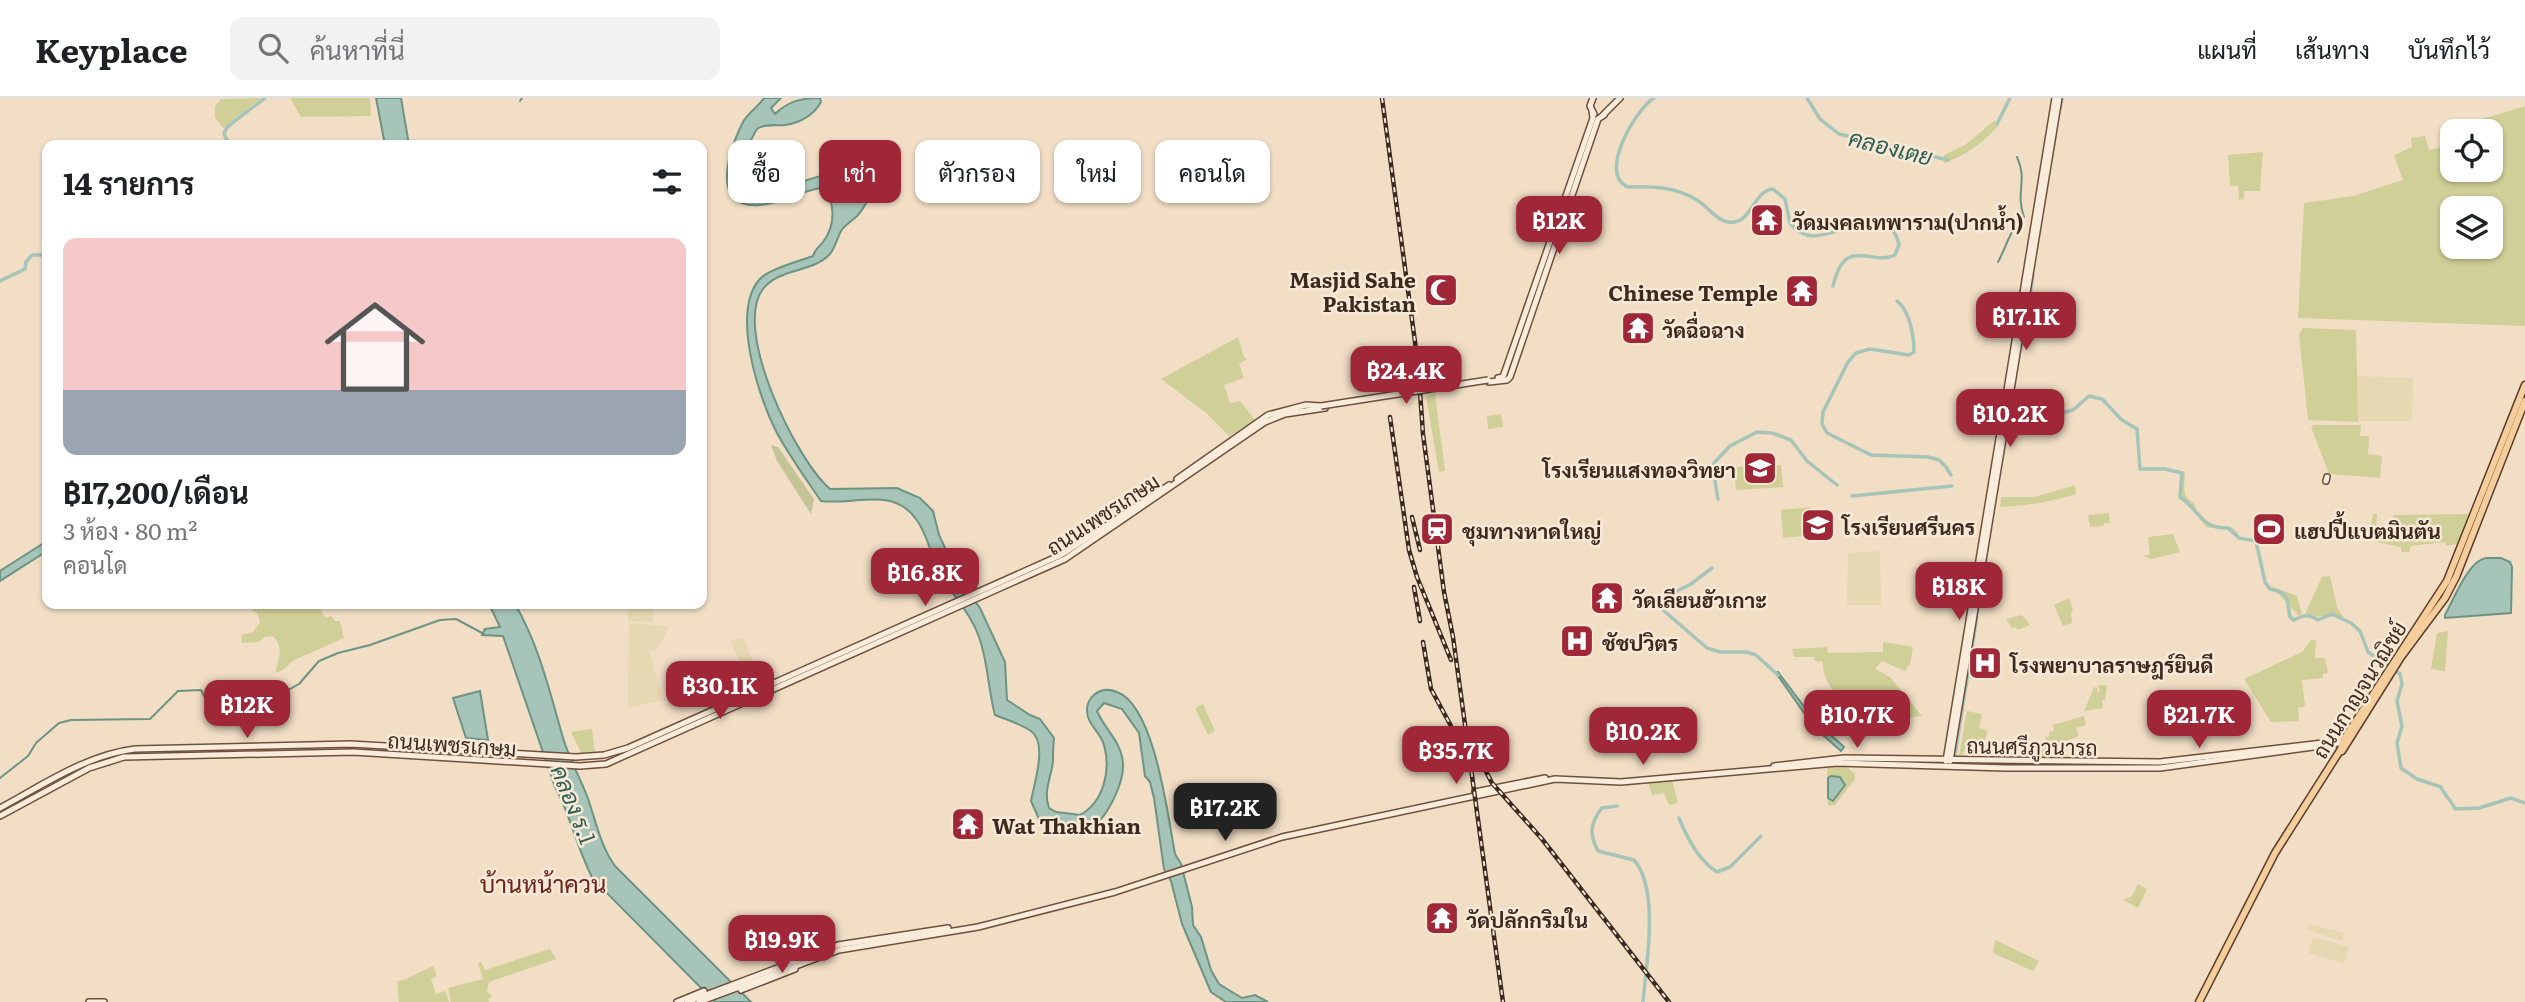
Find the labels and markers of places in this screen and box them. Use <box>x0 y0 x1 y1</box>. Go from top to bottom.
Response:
pin: ฿12K <box>1518 197 1600 256</box>
temple icon: วัดมงคลเทพาราม(ปากน้ำ) <box>1748 201 1786 239</box>
place label: วัดมงคลเทพาราม(ปากน้ำ) <box>1792 205 2024 236</box>
place label: Masjid Sahe Pakistan <box>1289 263 1416 318</box>
mosque icon: Masjid Sahe Pakistan <box>1422 271 1460 309</box>
temple icon: Chinese Temple <box>1783 272 1821 310</box>
place label: Chinese Temple <box>1608 276 1778 307</box>
pin: ฿17.1K <box>1969 292 2083 352</box>
temple icon: วัดฉื่อฉาง <box>1619 309 1657 347</box>
place label: วัดฉื่อฉาง <box>1662 311 1745 344</box>
pin: ฿24.4K <box>1349 346 1463 406</box>
pin: ฿10.2K <box>1953 390 2067 449</box>
school or university icon: โรงเรียนแสงทองวิทยา <box>1741 449 1779 487</box>
place label: โรงเรียนแสงทองวิทยา <box>1540 453 1736 484</box>
school or university icon: โรงเรียนศรีนคร <box>1799 506 1837 544</box>
station icon: ชุมทางหาดใหญ่ <box>1418 510 1456 548</box>
place label: โรงเรียนศรีนคร <box>1840 510 1975 541</box>
sports icon: แฮปปี้แบตมินตัน <box>2250 510 2288 548</box>
place label: แฮปปี้แบตมินตัน <box>2294 511 2441 545</box>
place label: ชุมทางหาดใหญ่ <box>1462 514 1601 547</box>
pin: ฿16.8K <box>868 548 982 608</box>
pin: ฿18K <box>1918 562 2000 622</box>
temple icon: วัดเลียนฮัวเกาะ <box>1588 579 1626 617</box>
place label: วัดเลียนฮัวเกาะ <box>1632 583 1767 614</box>
hospital icon: ชัชปวิตร <box>1558 622 1596 660</box>
place label: ชัชปวิตร <box>1602 626 1678 657</box>
hospital icon: โรงพยาบาลราษฎร์ยินดี <box>1966 644 2004 682</box>
place label: โรงพยาบาลราษฎร์ยินดี <box>2008 648 2213 680</box>
pin: ฿30.1K <box>663 662 777 721</box>
pin: ฿12K <box>206 680 288 740</box>
pin: ฿10.7K <box>1800 690 1914 750</box>
pin: ฿21.7K <box>2142 690 2256 750</box>
pin: ฿10.2K <box>1586 708 1700 767</box>
pin: ฿35.7K <box>1399 726 1513 786</box>
pin: ฿17.2K <box>1168 784 1282 843</box>
temple icon: Wat Thakhian <box>949 805 987 843</box>
place label: Wat Thakhian <box>992 809 1142 840</box>
temple icon: วัดปลักกริมใน <box>1423 899 1461 937</box>
place label: วัดปลักกริมใน <box>1466 903 1588 934</box>
pin: ฿19.9K <box>725 916 839 975</box>

